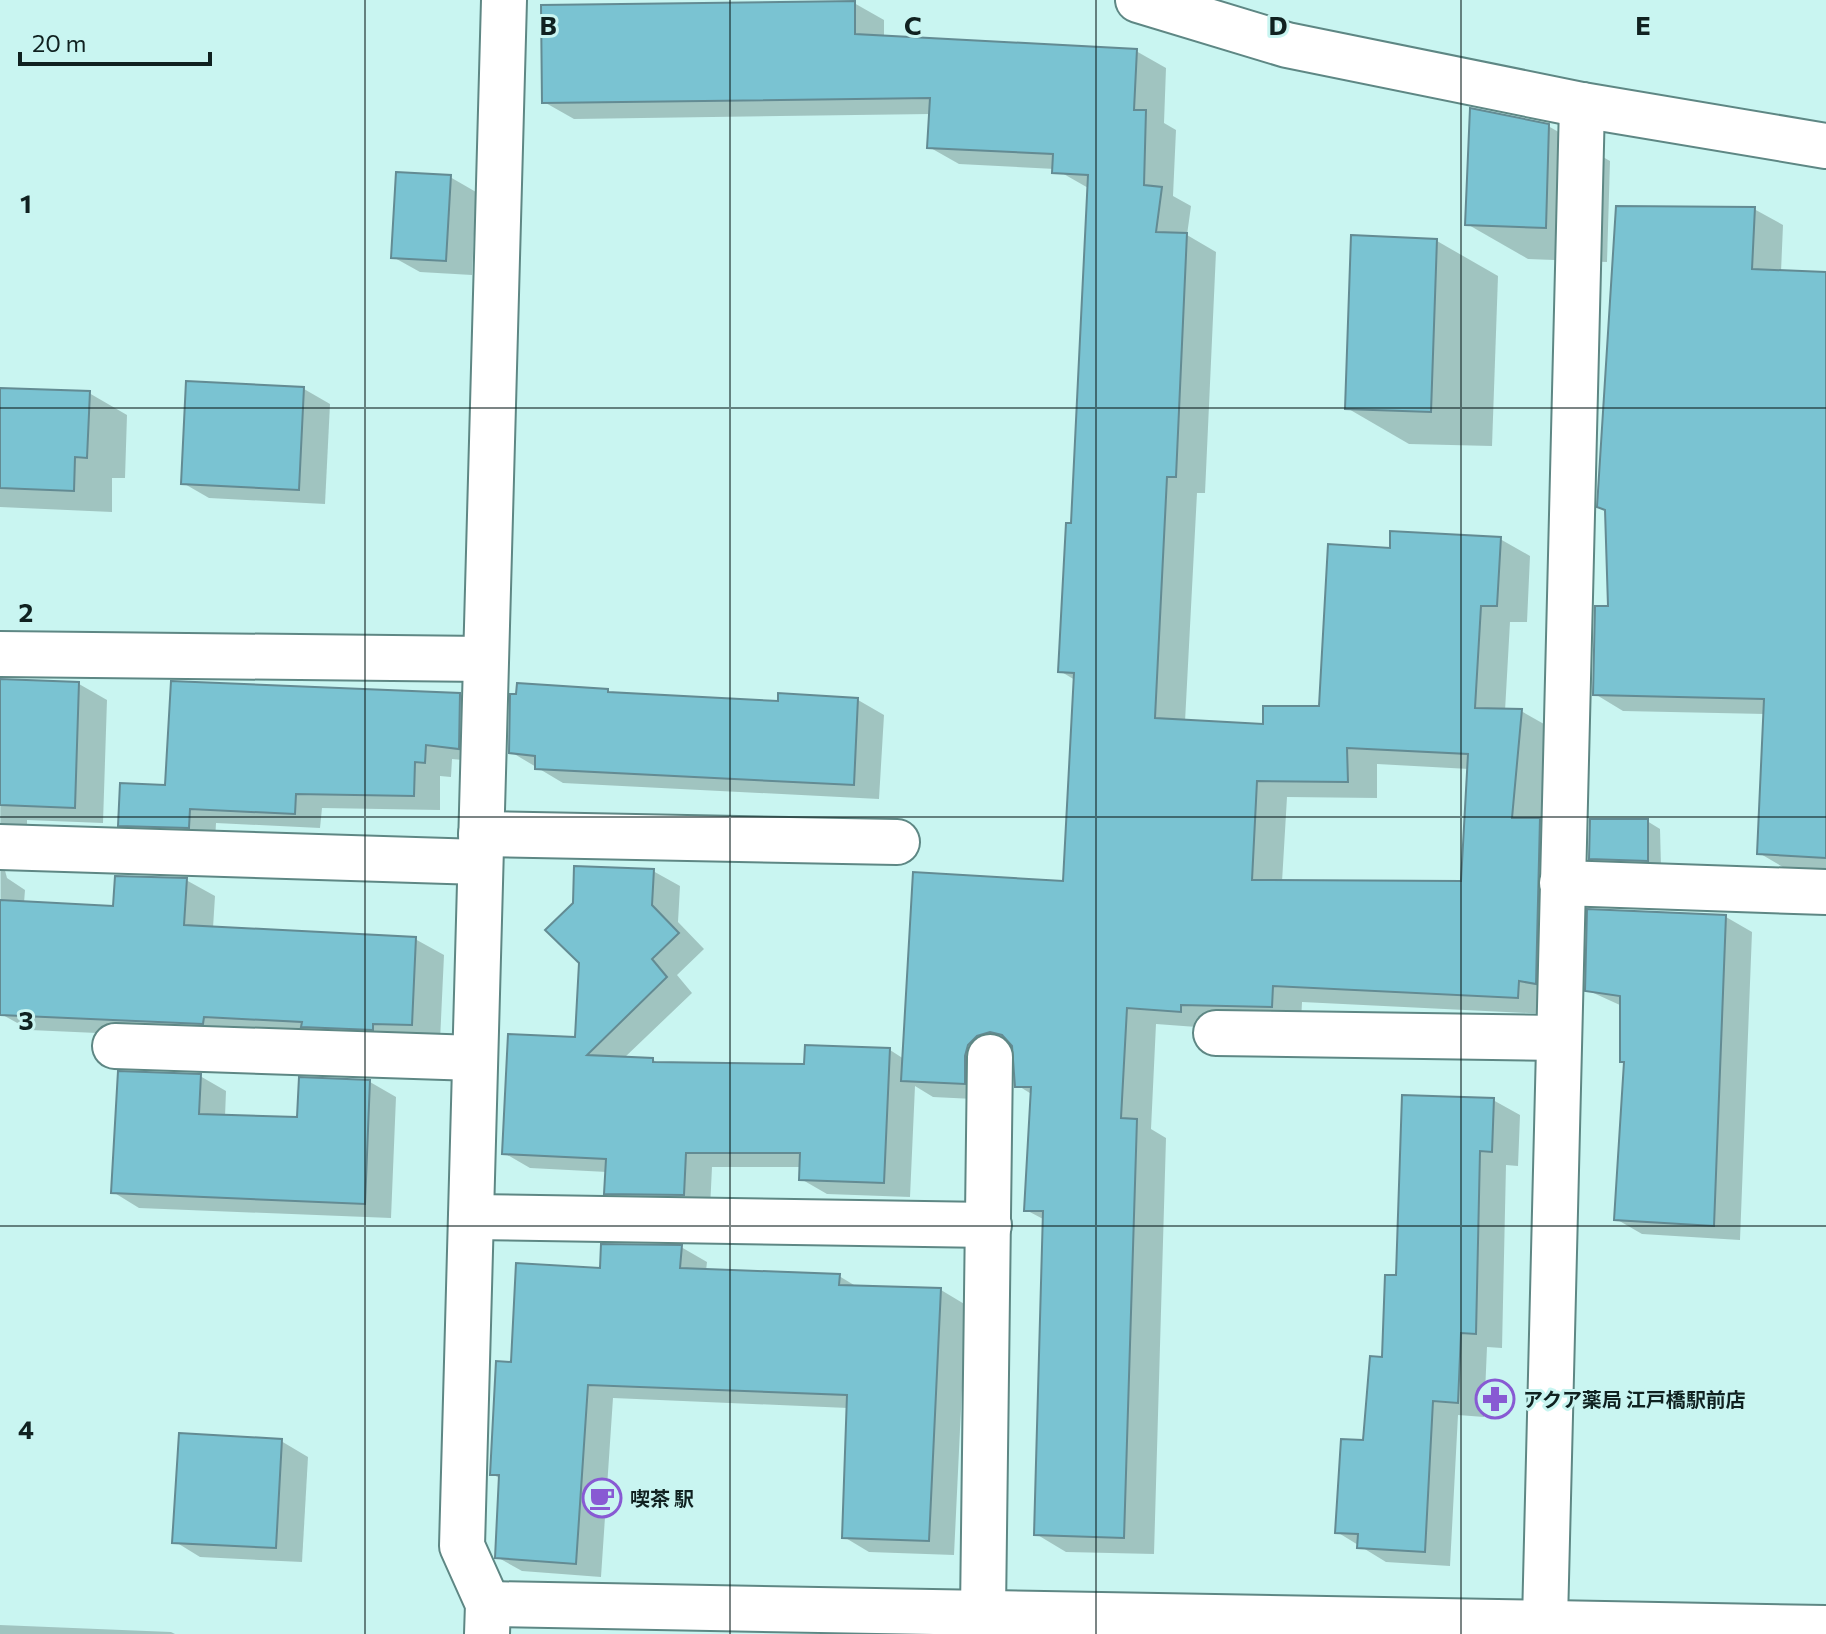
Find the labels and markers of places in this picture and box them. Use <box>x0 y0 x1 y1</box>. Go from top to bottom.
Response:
pharmacy icon: アクア薬局 江戸橋駅前店 <box>1474 1378 1516 1420</box>
place label: アクア薬局 江戸橋駅前店 <box>1523 1387 1746 1411</box>
cafe icon: 喫茶 駅 <box>581 1477 623 1519</box>
place label: 喫茶 駅 <box>630 1486 694 1510</box>

